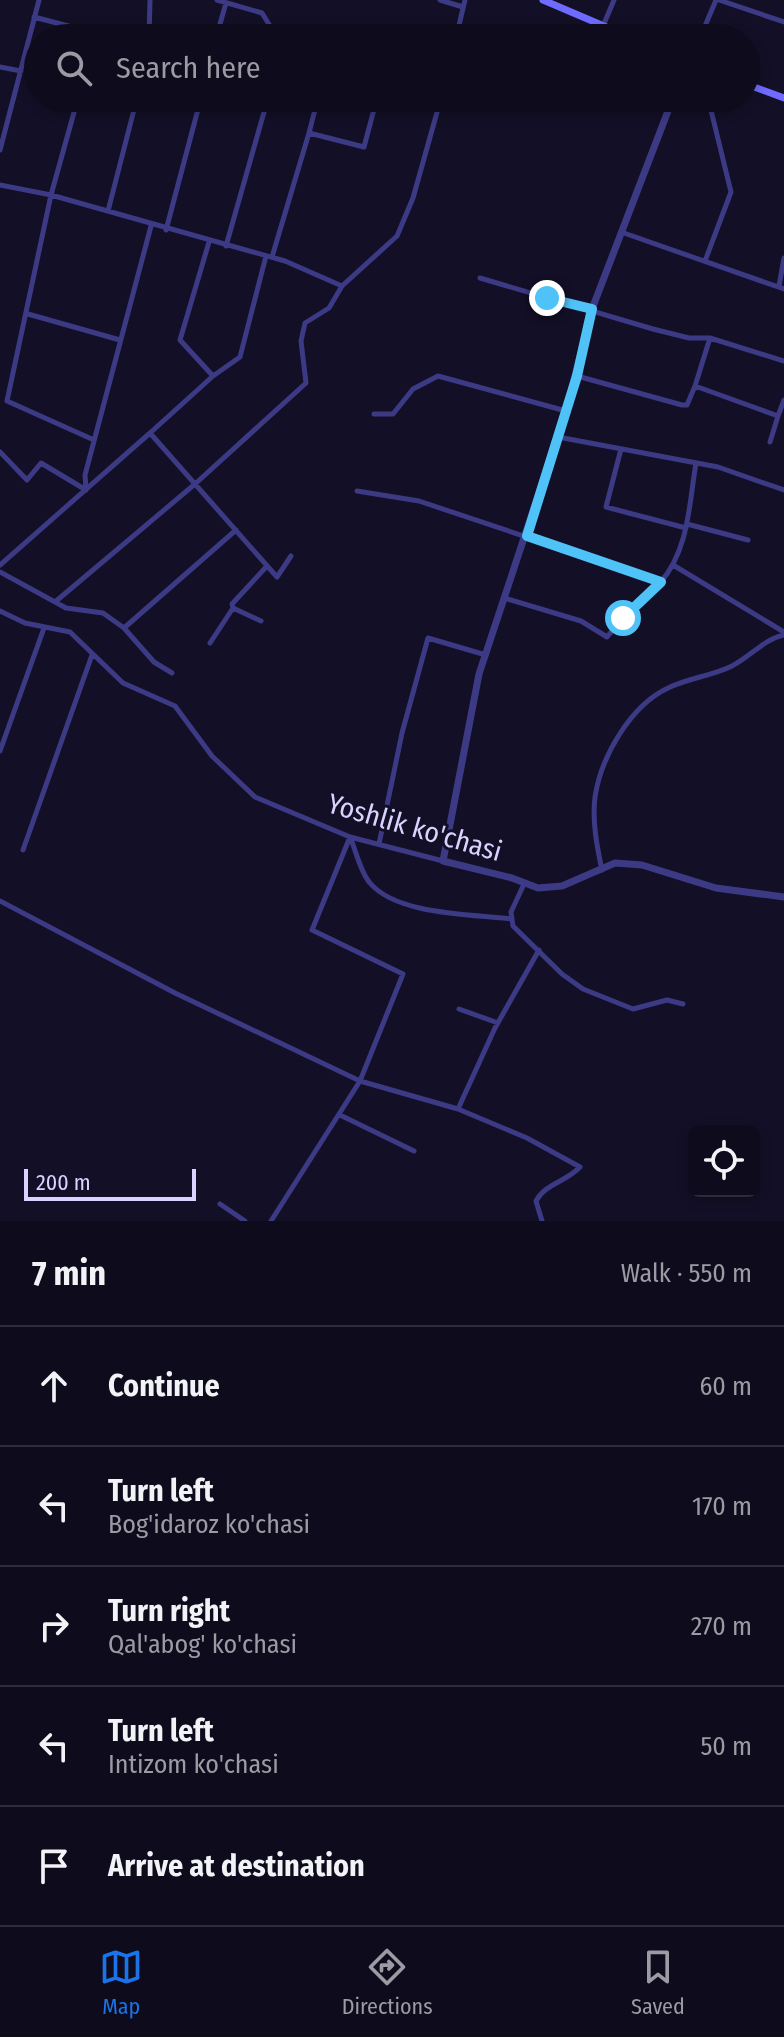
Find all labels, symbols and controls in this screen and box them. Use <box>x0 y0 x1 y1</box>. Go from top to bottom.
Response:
search box <box>24 24 760 112</box>
icon: search <box>52 46 96 90</box>
text: Search here <box>116 50 261 86</box>
route end <box>529 280 565 316</box>
route start <box>605 600 641 636</box>
street label: Yoshlik ko'chasi <box>324 787 506 868</box>
map controls <box>688 1125 760 1197</box>
button: locate <box>688 1125 760 1197</box>
scale bar <box>24 1165 196 1201</box>
text: 200 m <box>36 1169 91 1196</box>
text: 7 min <box>32 1253 106 1294</box>
text: Walk · 550 m <box>621 1258 752 1289</box>
icon: ahead <box>32 1364 76 1408</box>
text: Continue <box>108 1368 220 1404</box>
text: 60 m <box>699 1371 752 1402</box>
text: Turn left <box>108 1473 214 1509</box>
icon: left <box>32 1484 76 1528</box>
text: 170 m <box>692 1491 752 1522</box>
text: Bog'idaroz ko'chasi <box>108 1509 310 1540</box>
text: Turn right <box>108 1593 230 1629</box>
icon: right <box>32 1604 76 1648</box>
text: 270 m <box>691 1611 752 1642</box>
text: Qal'abog' ko'chasi <box>108 1629 297 1660</box>
text: Turn left <box>108 1713 214 1749</box>
icon: left <box>32 1724 76 1768</box>
text: 50 m <box>700 1731 752 1762</box>
text: Intizom ko'chasi <box>108 1749 279 1780</box>
icon: arrive <box>32 1844 76 1888</box>
text: Arrive at destination <box>108 1848 365 1884</box>
tab: Map <box>99 1945 143 2020</box>
tab: Directions <box>342 1945 433 2020</box>
tab: Saved <box>631 1945 685 2020</box>

